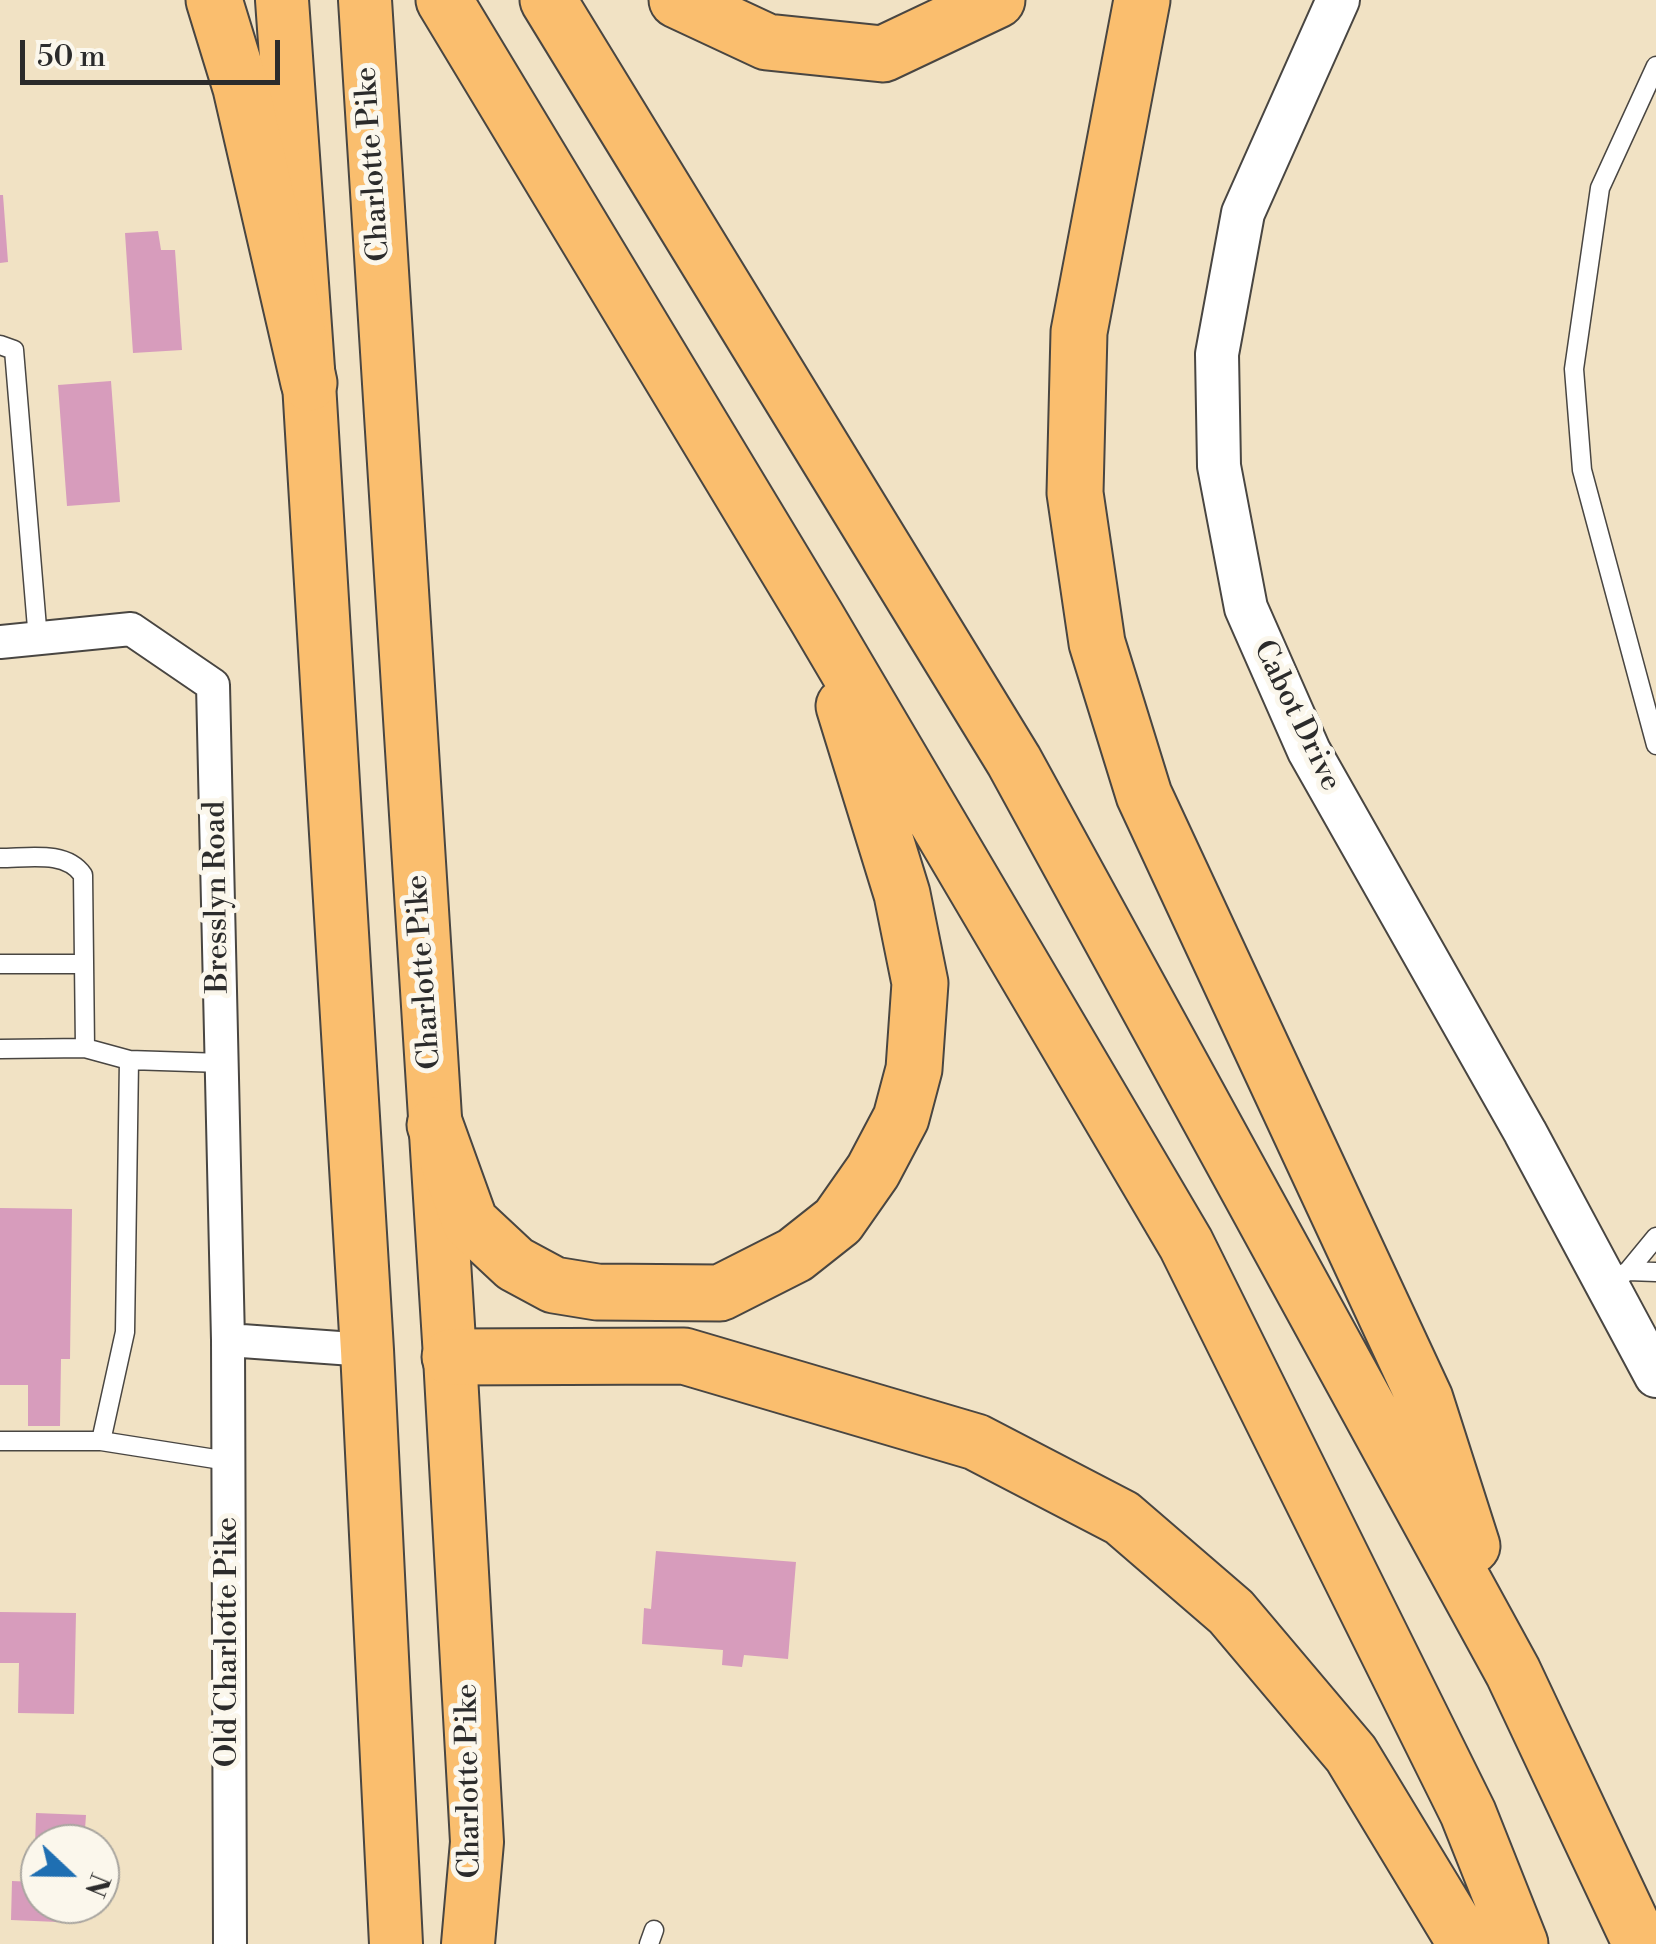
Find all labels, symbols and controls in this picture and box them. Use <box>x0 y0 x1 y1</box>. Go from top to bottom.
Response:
scale bar <box>25 20 285 82</box>
text: 50 m <box>37 38 106 76</box>
street label: Charlotte Pike <box>349 65 399 263</box>
street label: Cabot Drive <box>1244 635 1348 797</box>
street label: Bresslyn Road <box>198 800 238 994</box>
street label: Charlotte Pike <box>400 873 450 1071</box>
street label: Old Charlotte Pike <box>211 1517 247 1767</box>
street label: Charlotte Pike <box>450 1683 490 1879</box>
north arrow <box>20 1824 120 1924</box>
text: N <box>76 1868 117 1902</box>

